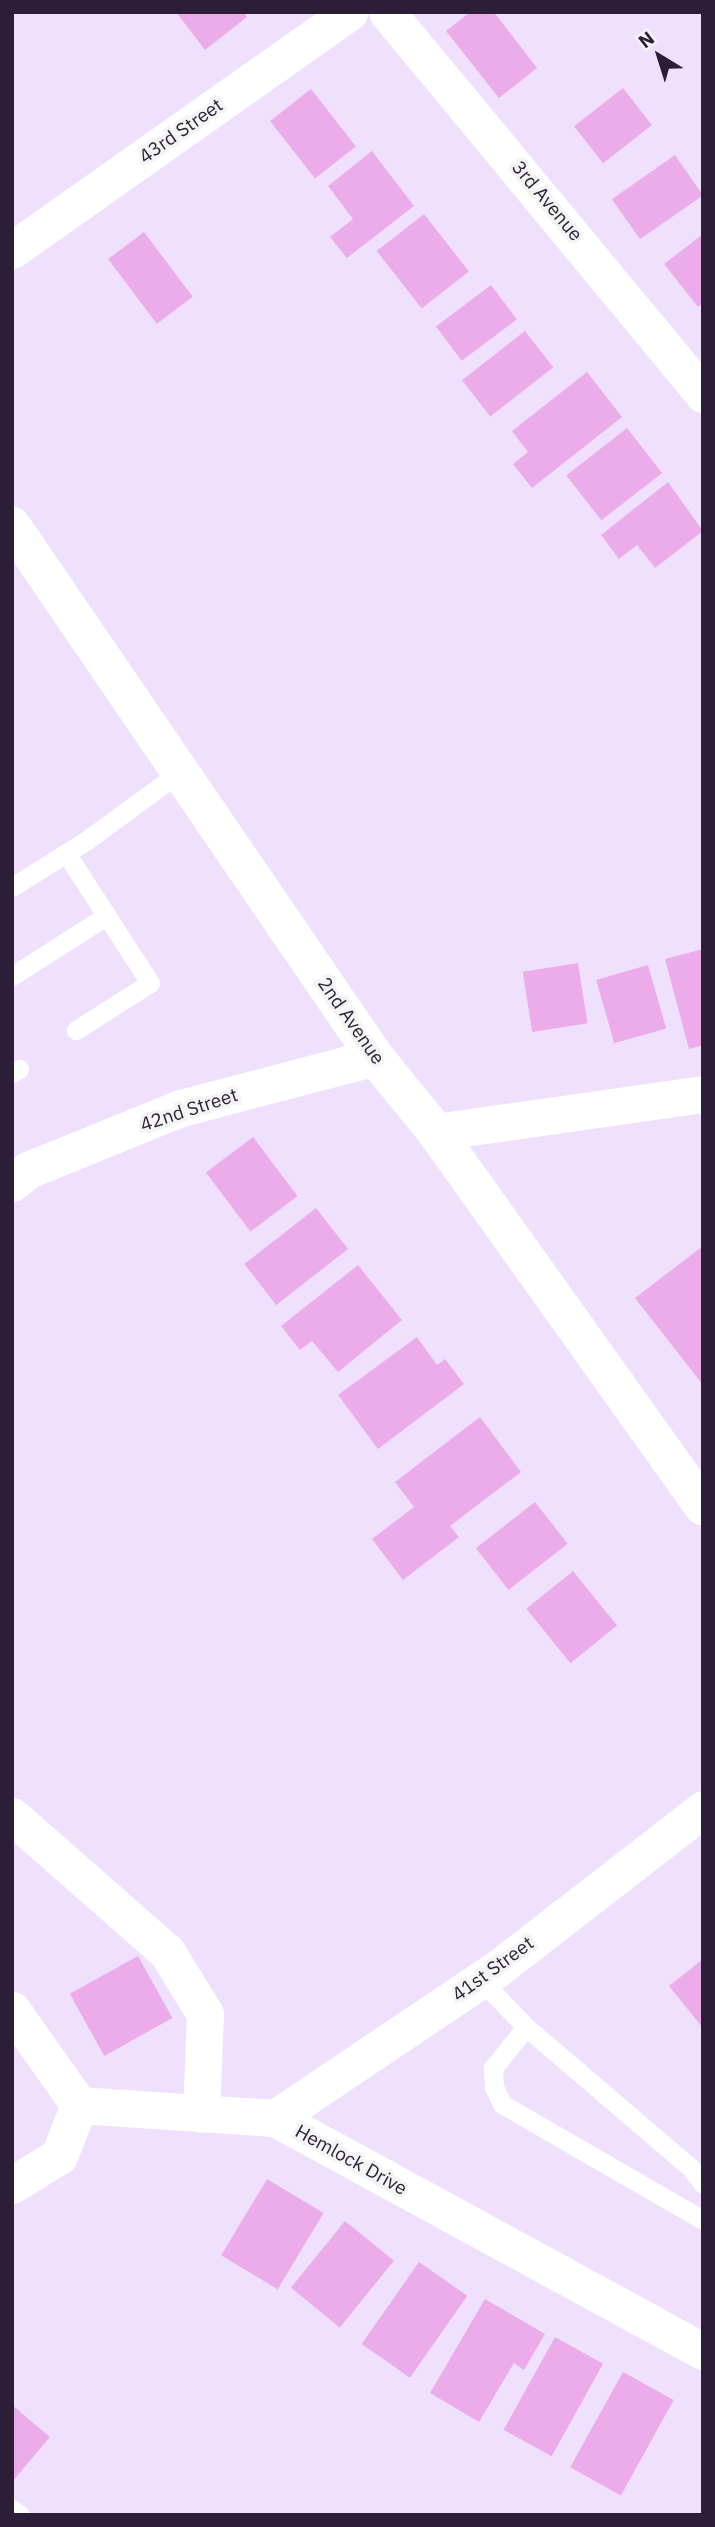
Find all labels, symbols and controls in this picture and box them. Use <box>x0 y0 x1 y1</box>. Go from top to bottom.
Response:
north arrow <box>624 21 694 91</box>
text: N <box>633 26 659 53</box>
street label: 43rd Street <box>135 94 227 168</box>
street label: 3rd Avenue <box>507 156 587 246</box>
street label: 2nd Avenue <box>313 973 389 1069</box>
street label: 42nd Street <box>137 1084 241 1136</box>
street label: 41st Street <box>448 1932 538 2006</box>
street label: Hemlock Drive <box>291 2120 411 2200</box>

